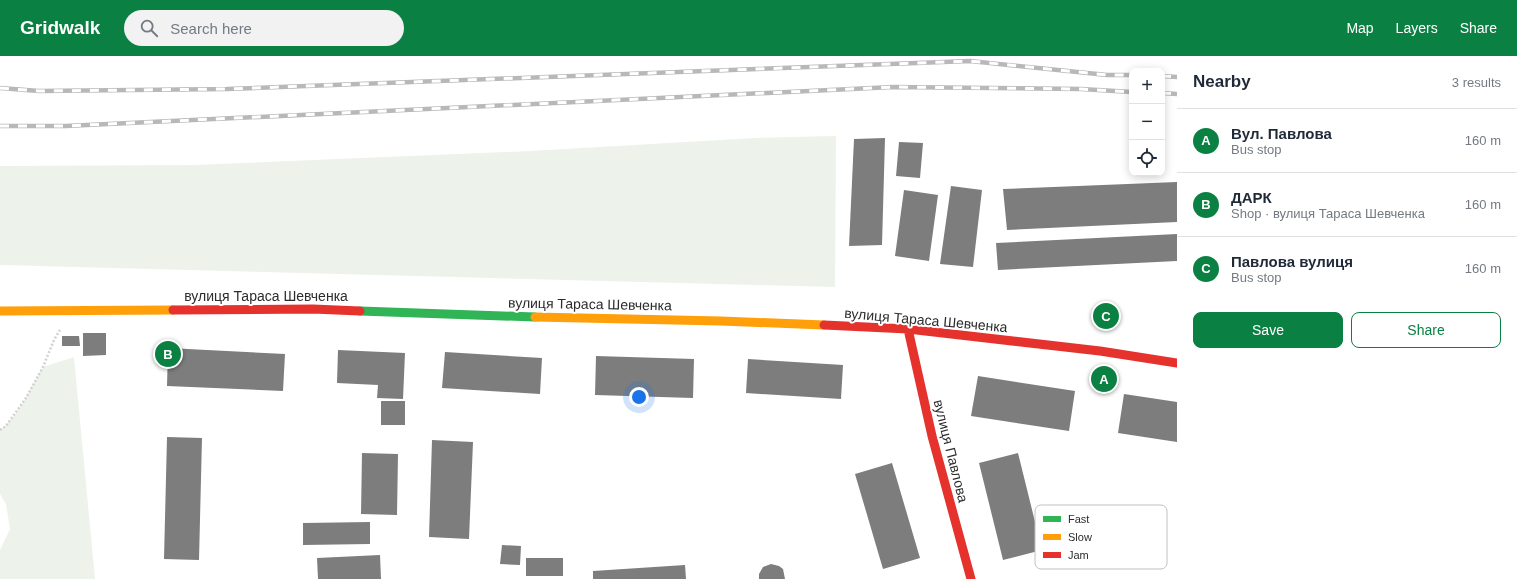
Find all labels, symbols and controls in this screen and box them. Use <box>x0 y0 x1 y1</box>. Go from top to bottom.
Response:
search box <box>124 10 404 46</box>
text: Gridwalk <box>20 17 100 38</box>
icon: search <box>138 17 160 39</box>
text: Search here <box>170 20 252 37</box>
text: Map <box>1346 20 1374 36</box>
text: Layers <box>1396 20 1438 36</box>
text: Share <box>1460 20 1497 36</box>
map controls <box>1129 68 1165 176</box>
button: + <box>1129 68 1165 104</box>
text: Nearby <box>1193 72 1251 91</box>
text: 3 results <box>1452 75 1501 90</box>
button: − <box>1129 104 1165 140</box>
text: Вул. Павлова <box>1231 125 1332 142</box>
text: A <box>1201 133 1211 148</box>
text: 160 m <box>1465 133 1501 148</box>
button: locate <box>1129 140 1165 176</box>
text: Bus stop <box>1231 142 1282 157</box>
text: ДАРК <box>1231 189 1272 206</box>
text: B <box>1201 197 1211 212</box>
text: 160 m <box>1465 197 1501 212</box>
text: Shop · вулиця Тараса Шевченка <box>1231 206 1425 221</box>
text: Павлова вулиця <box>1231 253 1353 270</box>
text: C <box>1201 261 1211 276</box>
text: 160 m <box>1465 261 1501 276</box>
text: Bus stop <box>1231 270 1282 285</box>
street label: вулиця Тараса Шевченка <box>184 288 348 304</box>
street label: вулиця Тараса Шевченка <box>508 295 672 313</box>
pin: C <box>1093 301 1119 331</box>
street label: вулиця Тараса Шевченка <box>844 305 1008 335</box>
button: Save <box>1193 312 1343 348</box>
button: Share <box>1351 312 1501 348</box>
pin: B <box>155 339 181 369</box>
pin: A <box>1091 364 1117 394</box>
your location <box>629 387 649 407</box>
street label: вулиця Павлова <box>930 398 972 504</box>
legend <box>1035 505 1167 569</box>
text: Fast <box>1068 513 1089 525</box>
text: Slow <box>1068 531 1092 543</box>
text: Jam <box>1068 549 1089 561</box>

